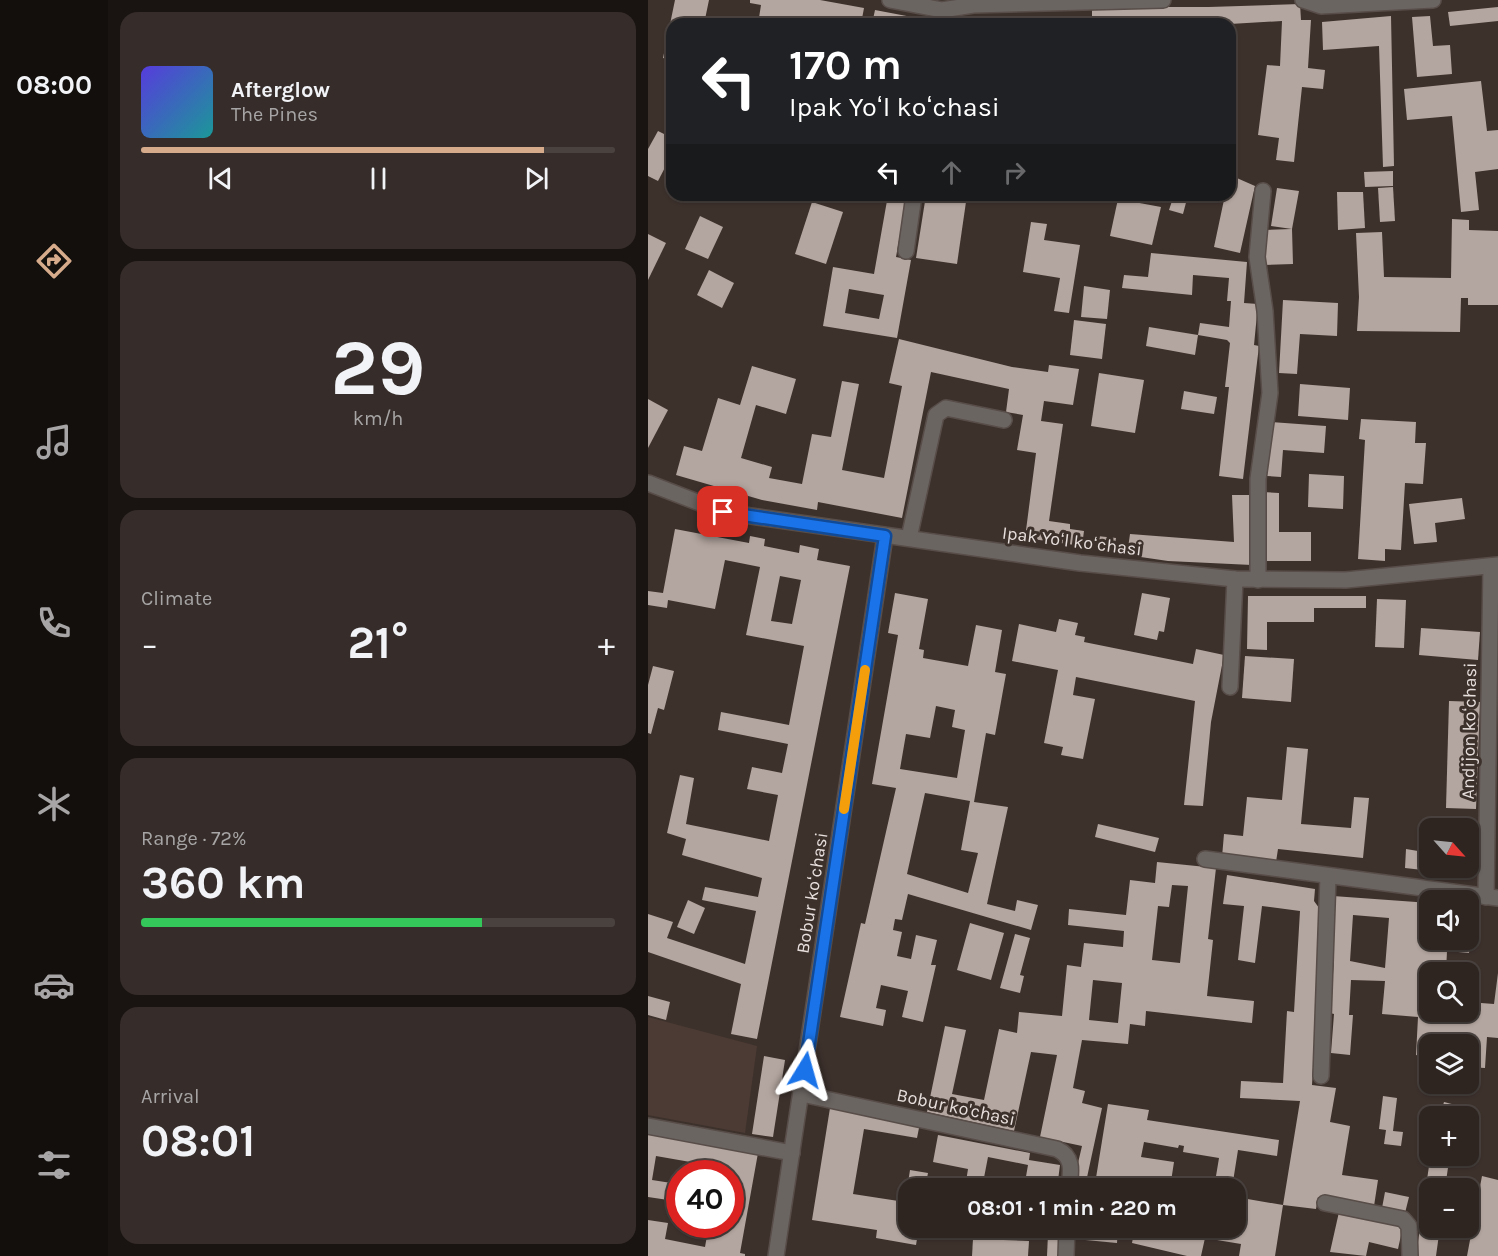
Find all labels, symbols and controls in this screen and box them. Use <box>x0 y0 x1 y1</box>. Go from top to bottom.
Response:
text: 170 m <box>789 40 902 90</box>
icon: left <box>690 42 768 120</box>
text: 08:00 <box>16 69 92 101</box>
text: Afterglow <box>231 77 330 103</box>
text: Ipak Yoʻl koʻchasi <box>789 91 1000 123</box>
text: The Pines <box>231 103 318 126</box>
icon: left <box>872 156 905 189</box>
icon: ahead <box>935 156 968 189</box>
icon: right <box>998 156 1031 189</box>
icon: previous <box>204 162 237 195</box>
icon: pause <box>362 162 395 195</box>
icon: next <box>520 162 553 195</box>
icon: directions <box>33 240 75 282</box>
text: 29 <box>331 322 425 414</box>
text: km/h <box>353 407 403 430</box>
icon: music <box>33 421 75 463</box>
pin <box>697 486 748 537</box>
icon: arrive <box>706 495 739 528</box>
street label: Ipak Yoʻl koʻchasi <box>1001 522 1143 560</box>
text: Climate <box>141 587 212 610</box>
icon: phone <box>33 602 75 644</box>
text: 21° <box>348 617 408 669</box>
text: − <box>141 625 158 663</box>
text: + <box>598 625 615 663</box>
street label: Andijon koʻchasi <box>1457 662 1481 800</box>
icon: climate <box>33 783 75 825</box>
north arrow <box>1419 818 1479 878</box>
map controls <box>1419 818 1479 1238</box>
text: Range · 72% <box>141 827 246 850</box>
street label: Bobur koʻchasi <box>792 831 832 955</box>
text: 360 km <box>141 857 305 909</box>
button: sound <box>1419 890 1479 950</box>
button: search <box>1419 962 1479 1022</box>
icon: car <box>33 964 75 1006</box>
button: layers <box>1419 1034 1479 1094</box>
position arrow <box>773 1038 837 1102</box>
street label: Bobur ko'chasi <box>895 1084 1017 1130</box>
text: Arrival <box>141 1085 200 1108</box>
button: + <box>1419 1106 1479 1166</box>
text: 08:01 <box>141 1115 255 1167</box>
icon: filters <box>33 1144 75 1186</box>
speed limit sign: 40 <box>666 1160 744 1238</box>
button: − <box>1419 1178 1479 1238</box>
text: 08:01 · 1 min · 220 m <box>967 1195 1177 1221</box>

